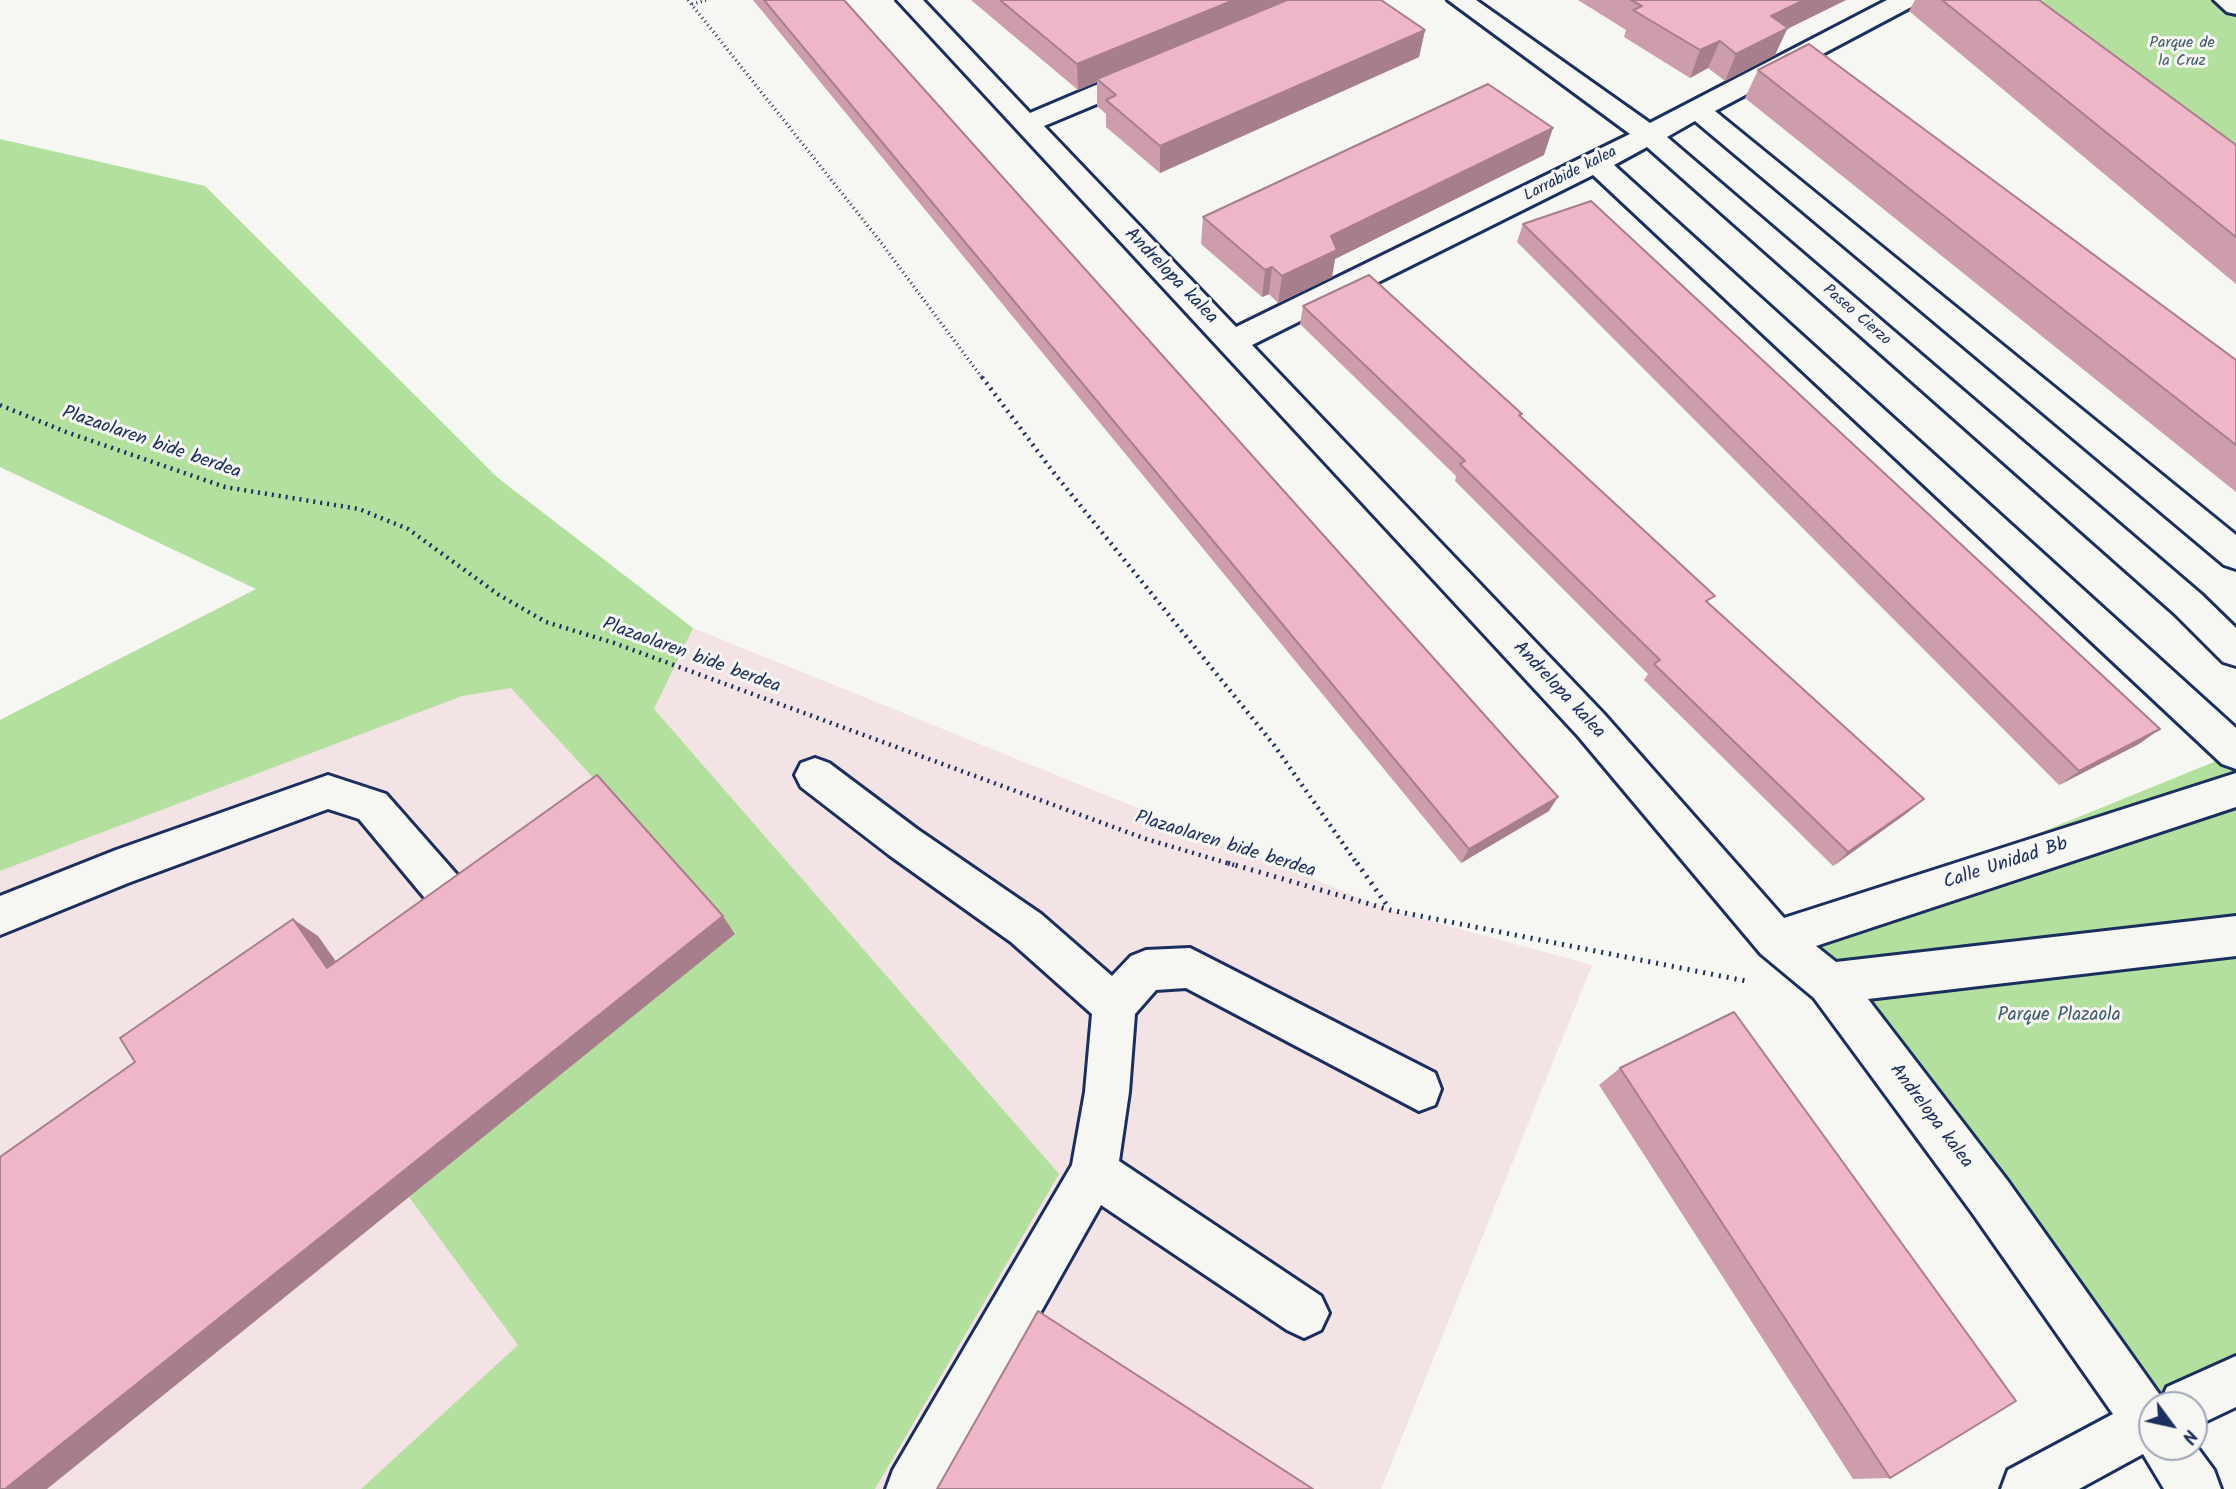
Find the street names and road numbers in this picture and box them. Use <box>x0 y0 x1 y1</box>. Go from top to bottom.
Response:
street label: Larrabide kalea <box>1521 143 1621 207</box>
street label: Andrelopa kalea <box>1118 224 1222 330</box>
street label: Paseo Cierzo <box>1818 281 1894 351</box>
street label: Plazaolaren bide berdea <box>58 403 244 485</box>
street label: Plazaolaren bide berdea <box>599 614 783 700</box>
street label: Andrelopa kalea <box>1507 638 1609 744</box>
street label: Plazaolaren bide berdea <box>1132 808 1318 884</box>
street label: Calle Unidad Bb <box>1941 834 2071 896</box>
street label: Andrelopa kalea <box>1883 1060 1977 1174</box>

